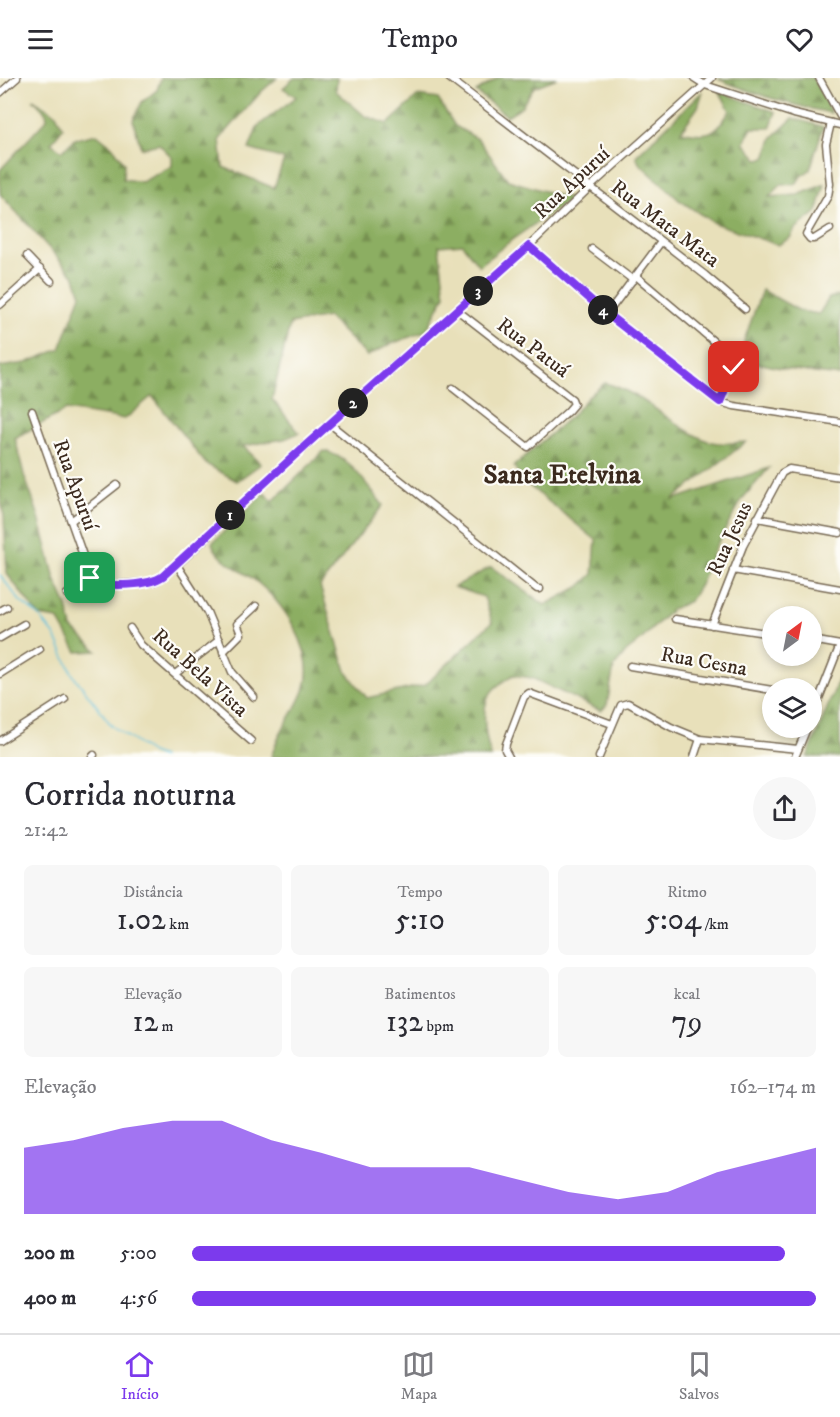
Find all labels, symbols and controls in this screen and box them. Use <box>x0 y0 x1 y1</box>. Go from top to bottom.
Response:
text: Tempo <box>382 22 458 56</box>
icon: menu <box>24 23 57 56</box>
icon: heart <box>783 23 816 56</box>
street label: Rua Apuruí <box>528 140 617 225</box>
street label: Rua Mata Mata <box>605 175 725 273</box>
pin: 3 <box>463 276 493 306</box>
text: 3 <box>475 281 481 301</box>
pin: 4 <box>588 295 618 325</box>
text: 4 <box>598 300 608 320</box>
street label: Rua Patuá <box>491 312 575 384</box>
pin <box>708 341 759 392</box>
icon: check <box>717 350 750 383</box>
pin: 2 <box>338 388 368 418</box>
text: 2 <box>349 393 357 413</box>
street label: Rua Apuruí <box>47 436 104 536</box>
district label: Santa Etelvina <box>484 458 641 492</box>
street label: Rua Jesus <box>702 498 758 580</box>
pin: 1 <box>215 500 245 530</box>
text: 1 <box>227 505 233 525</box>
pin <box>64 552 115 603</box>
icon: arrive <box>73 561 106 594</box>
north arrow <box>762 606 822 666</box>
map controls <box>762 606 822 738</box>
street label: Rua Bela Vista <box>147 623 254 723</box>
street label: Rua Cesna <box>659 642 749 682</box>
button: layers <box>762 678 822 738</box>
text: Corrida noturna <box>24 775 236 816</box>
button: share <box>753 777 816 840</box>
text: 21:42 <box>24 818 68 843</box>
text: Distância <box>123 882 183 902</box>
text: Tempo <box>398 882 442 902</box>
text: Ritmo <box>667 882 707 902</box>
text: 1.02 <box>117 902 166 939</box>
text: 5:10 <box>395 902 445 939</box>
text: 5:04 <box>645 902 701 939</box>
text: km <box>166 914 189 934</box>
text: /km <box>701 914 729 934</box>
text: Elevação <box>124 984 182 1004</box>
text: Batimentos <box>384 984 456 1004</box>
text: kcal <box>674 984 700 1004</box>
text: 12 <box>132 1004 158 1041</box>
text: 132 <box>386 1004 423 1041</box>
text: 79 <box>672 1004 702 1041</box>
text: m <box>158 1016 174 1036</box>
text: bpm <box>423 1016 454 1036</box>
text: Elevação <box>24 1075 97 1100</box>
text: 162–174 m <box>730 1075 816 1100</box>
text: 200 m <box>24 1241 75 1266</box>
text: 5:00 <box>120 1241 157 1266</box>
text: 400 m <box>24 1286 76 1311</box>
text: 4:56 <box>120 1286 157 1311</box>
tab: Início <box>121 1348 159 1404</box>
tab: Mapa <box>401 1348 437 1404</box>
tab: Salvos <box>679 1348 719 1404</box>

